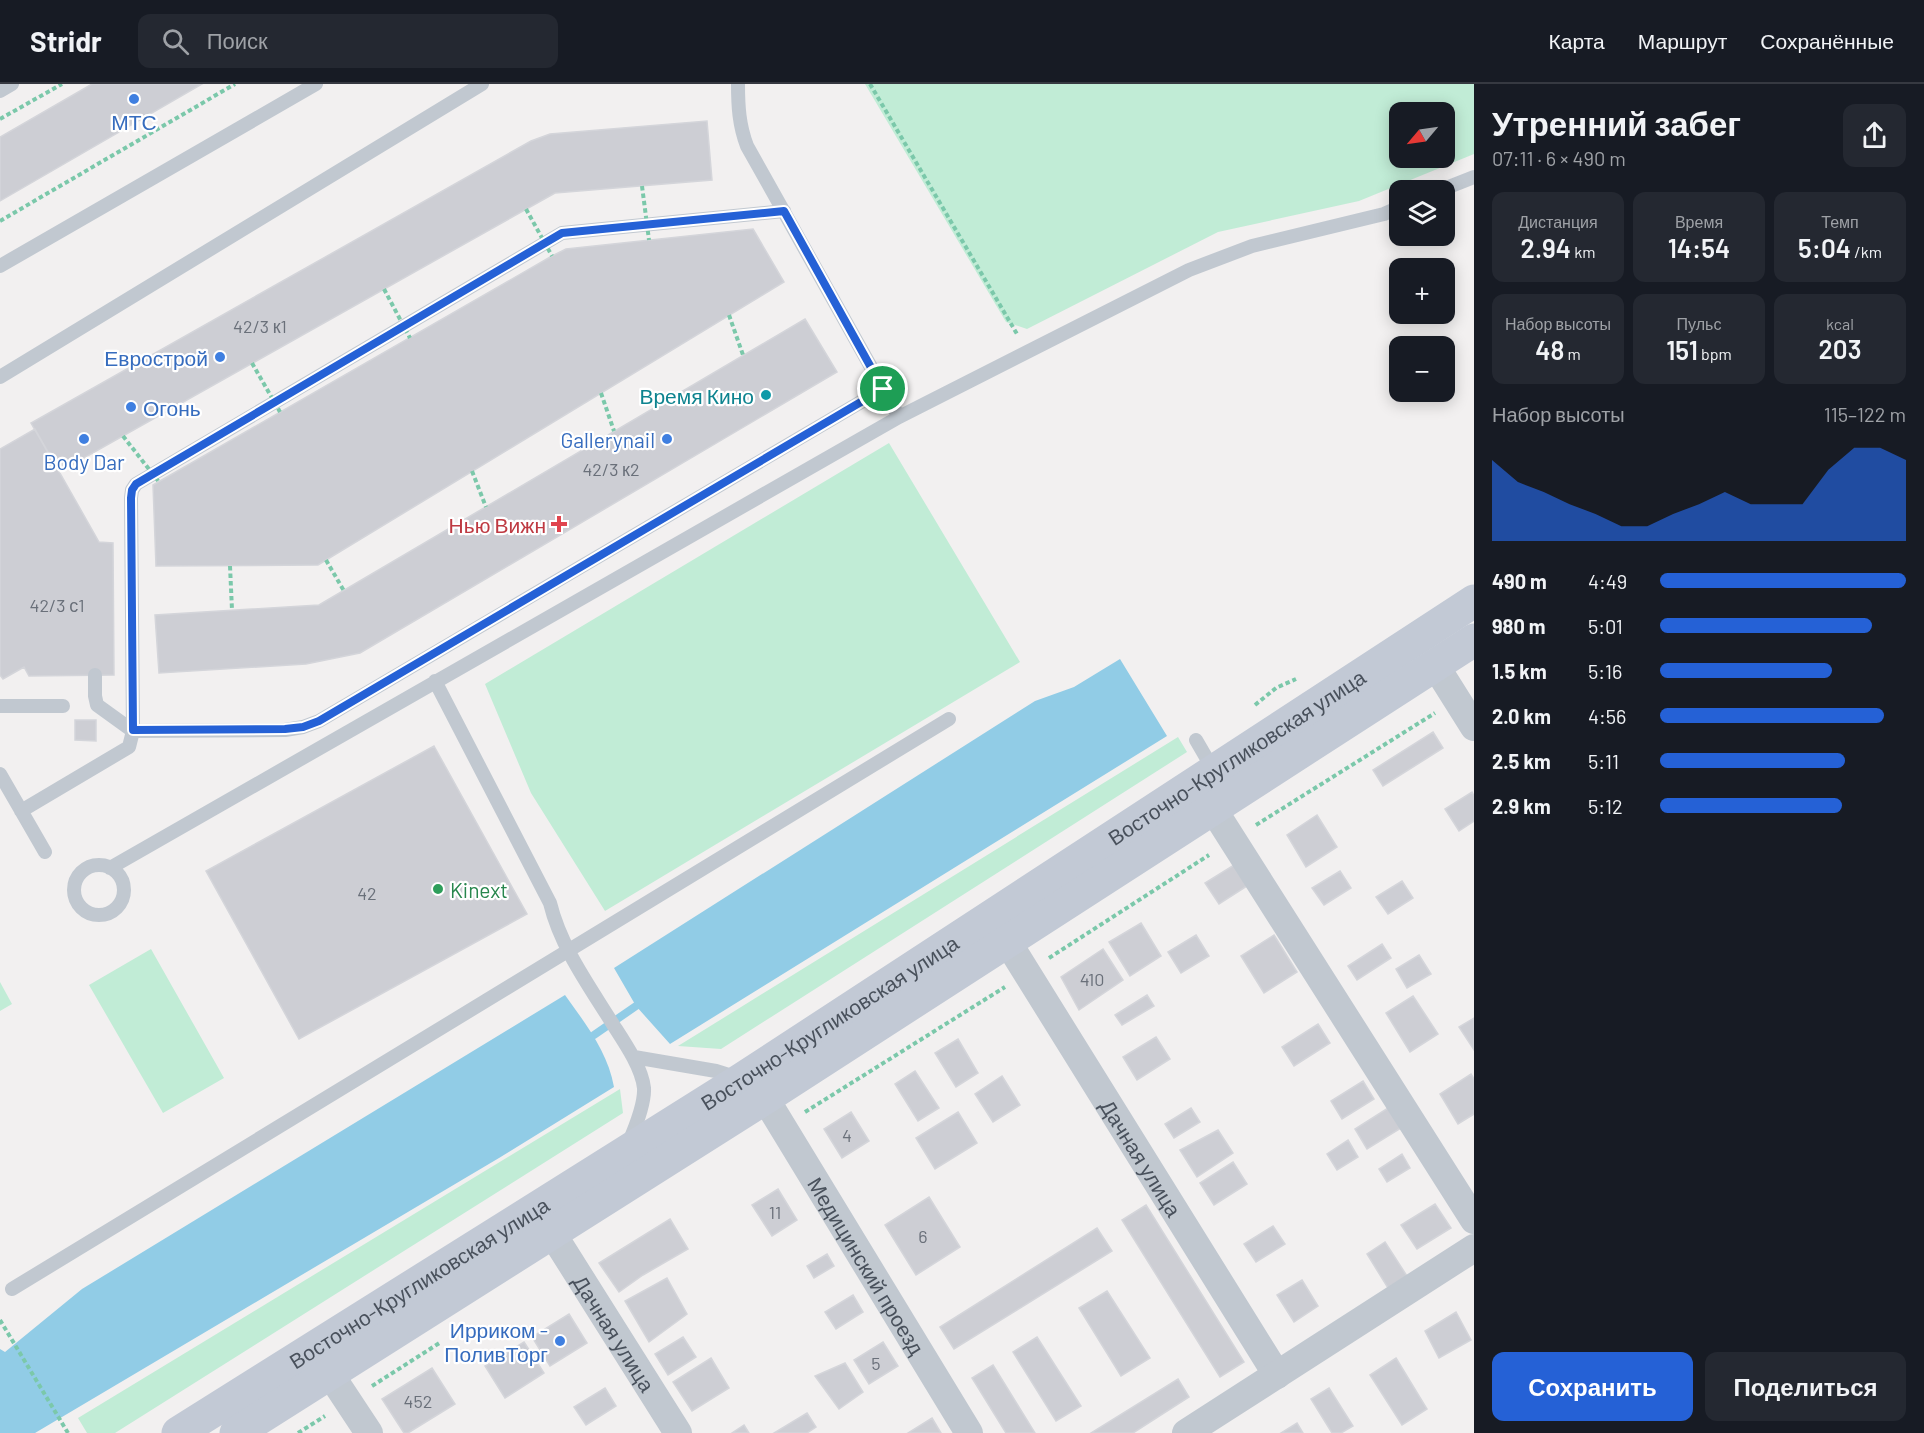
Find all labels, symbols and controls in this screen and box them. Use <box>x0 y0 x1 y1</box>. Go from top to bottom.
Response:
search box <box>138 14 558 68</box>
text: Stridr <box>30 24 102 58</box>
icon: search <box>159 25 192 58</box>
text: Поиск <box>207 27 268 53</box>
text: Карта <box>1549 28 1605 53</box>
text: Маршрут <box>1638 28 1727 53</box>
text: Сохранённые <box>1760 28 1894 53</box>
marker: МТС <box>127 92 141 106</box>
north arrow <box>1389 102 1455 168</box>
map controls <box>1389 102 1455 402</box>
text: Утренний забег <box>1492 103 1741 143</box>
button: share <box>1843 104 1906 167</box>
place label: МТС <box>111 109 157 134</box>
text: 07:11 · 6 × 490 m <box>1492 146 1626 170</box>
button: layers <box>1389 180 1455 246</box>
text: Дистанция <box>1518 212 1598 231</box>
text: Время <box>1675 212 1723 231</box>
text: Темп <box>1821 212 1859 231</box>
text: 2.94 <box>1521 232 1571 263</box>
text: 14:54 <box>1668 232 1730 263</box>
text: 5:04 <box>1798 232 1851 263</box>
text: km <box>1571 242 1595 261</box>
text: /km <box>1851 242 1882 261</box>
button: + <box>1389 258 1455 324</box>
text: Набор высоты <box>1505 314 1611 333</box>
text: Пульс <box>1677 314 1721 333</box>
text: kcal <box>1826 314 1854 333</box>
house number: 42/3 к1 <box>233 315 287 337</box>
text: 203 <box>1819 333 1861 364</box>
text: 48 <box>1535 334 1564 365</box>
text: 151 <box>1666 334 1698 365</box>
button: − <box>1389 336 1455 402</box>
text: m <box>1564 344 1581 363</box>
text: bpm <box>1698 344 1732 363</box>
place label: Еврострой <box>104 345 208 370</box>
marker: Еврострой <box>213 350 227 364</box>
pin <box>857 363 908 414</box>
icon: arrive <box>866 372 899 405</box>
place label: Время Кино <box>639 383 754 408</box>
marker: Время Кино <box>759 388 773 402</box>
place label: Огонь <box>143 395 201 420</box>
marker: Огонь <box>124 400 138 414</box>
text: Набор высоты <box>1492 402 1625 426</box>
text: 115–122 m <box>1824 402 1906 426</box>
place label: Gallerynail <box>561 427 655 452</box>
marker: Body Dar <box>77 432 91 446</box>
marker: Gallerynail <box>660 432 674 446</box>
place label: Body Dar <box>43 449 125 474</box>
house number: 42/3 к2 <box>582 458 640 480</box>
place label: Нью Вижн <box>449 512 546 537</box>
marker: Нью Вижн <box>550 515 568 533</box>
text: 490 m <box>1492 569 1547 593</box>
text: 4:49 <box>1588 569 1627 593</box>
house number: 42/3 с1 <box>30 594 84 616</box>
text: 980 m <box>1492 614 1546 638</box>
text: 5:01 <box>1588 614 1623 638</box>
text: 1.5 km <box>1492 659 1547 683</box>
text: 5:16 <box>1588 659 1622 683</box>
street label: Восточно-Кругликовская улица <box>1103 663 1370 849</box>
text: 2.0 km <box>1492 704 1551 728</box>
text: 4:56 <box>1588 704 1626 728</box>
text: 2.5 km <box>1492 749 1551 773</box>
text: 5:11 <box>1588 749 1619 773</box>
text: 2.9 km <box>1492 794 1551 818</box>
text: 5:12 <box>1588 794 1623 818</box>
place label: Kinext <box>450 877 508 902</box>
house number: 42 <box>357 882 377 904</box>
marker: Kinext <box>431 882 445 896</box>
street label: Восточно-Кругликовская улица <box>696 929 963 1115</box>
house number: 410 <box>1080 968 1104 990</box>
street label: Дачная улица <box>1096 1094 1188 1221</box>
house number: 4 <box>842 1124 852 1146</box>
street label: Медицинский проезд <box>803 1172 930 1359</box>
street label: Восточно-Кругликовская улица <box>284 1191 553 1373</box>
house number: 11 <box>769 1201 781 1223</box>
house number: 6 <box>918 1225 928 1247</box>
street label: Дачная улица <box>569 1270 661 1396</box>
place label: Ирриком - ПоливТорг <box>444 1317 548 1366</box>
marker: Ирриком - ПоливТорг <box>553 1334 567 1348</box>
house number: 5 <box>871 1352 881 1374</box>
button: Сохранить <box>1492 1352 1693 1421</box>
button: Поделиться <box>1705 1352 1906 1421</box>
house number: 452 <box>404 1390 432 1412</box>

